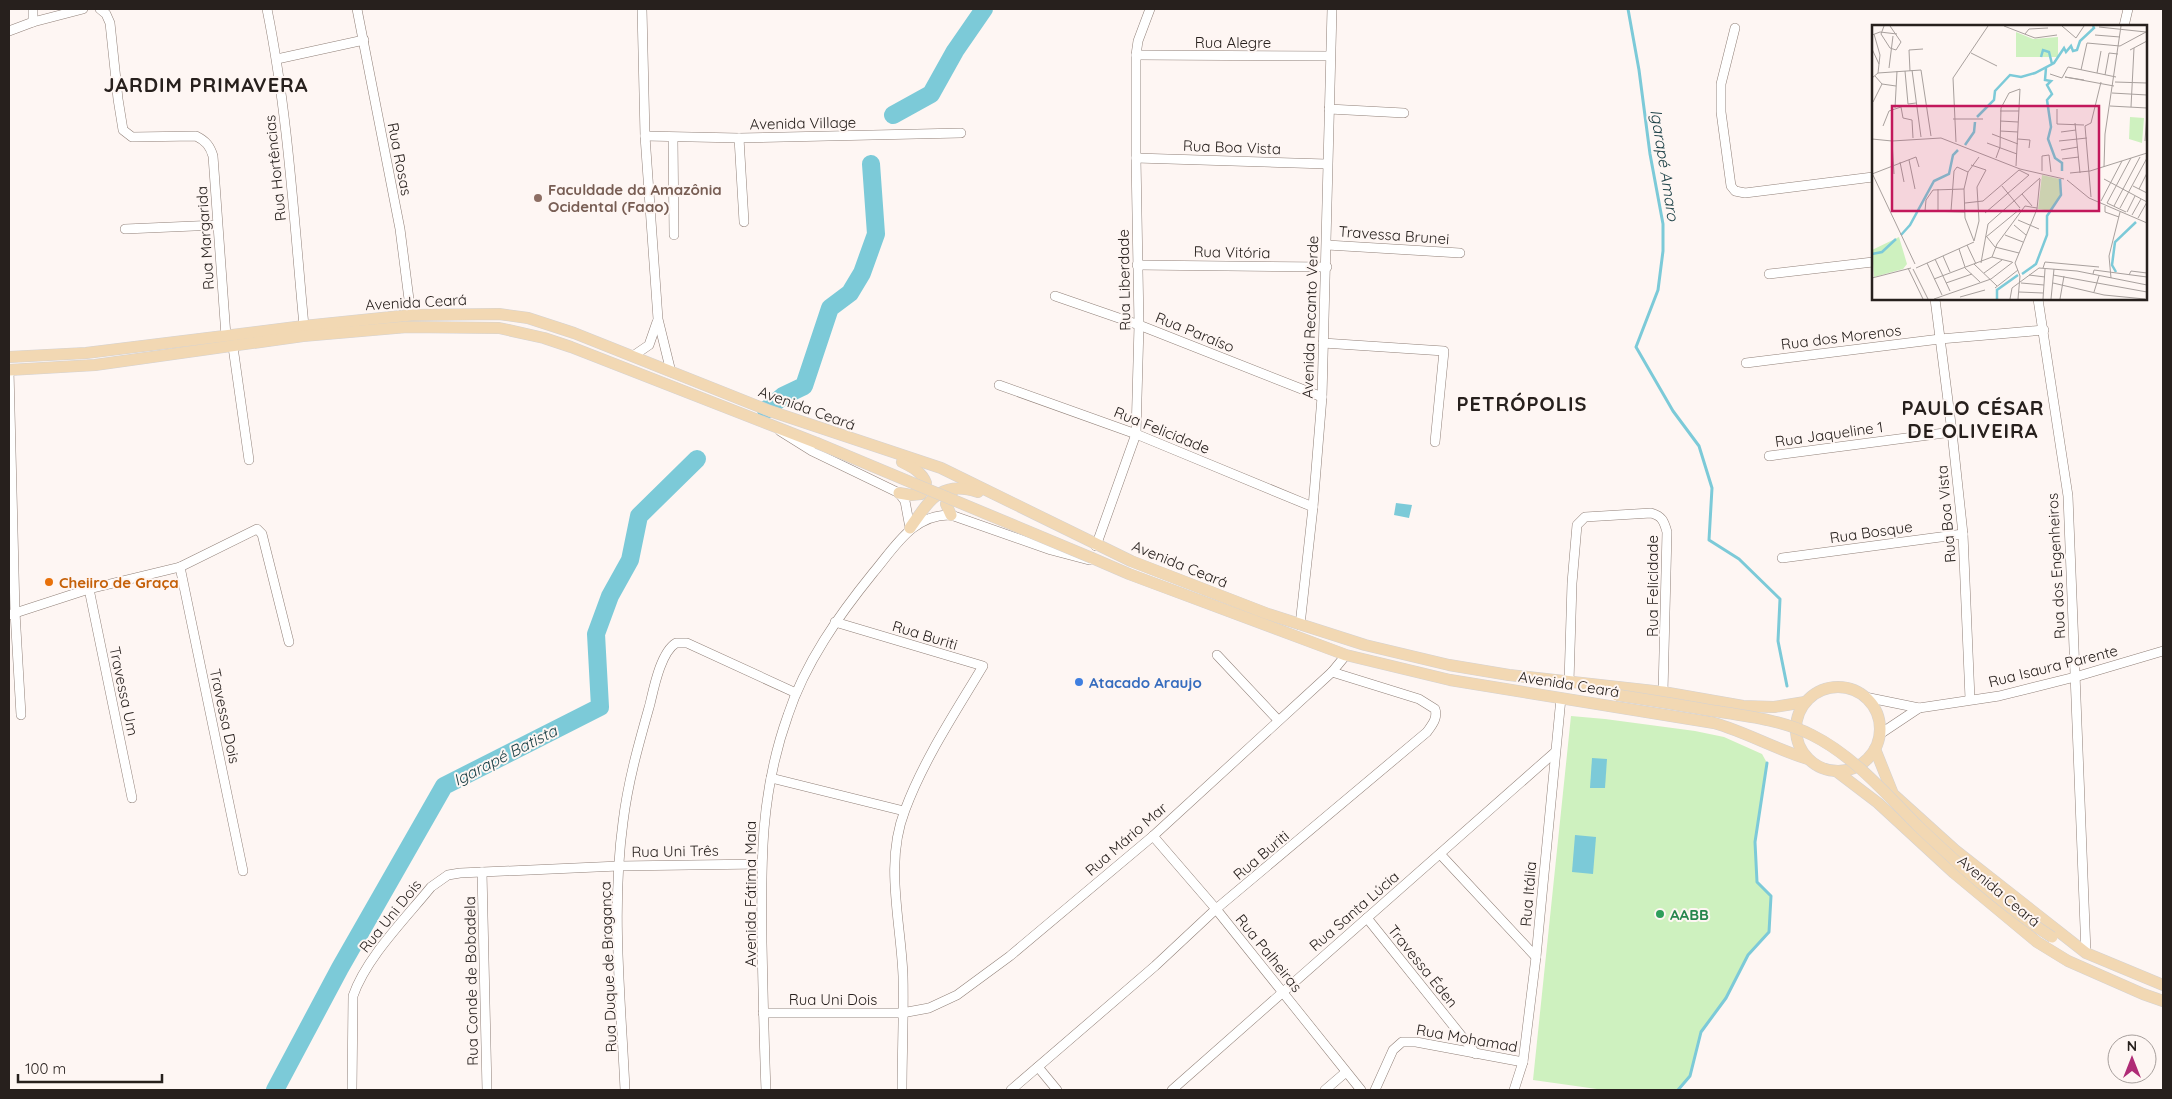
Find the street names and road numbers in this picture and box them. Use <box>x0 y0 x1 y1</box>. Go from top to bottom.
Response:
street label: Rua Alegre <box>1195 33 1271 52</box>
street label: Avenida Village <box>750 113 856 133</box>
street label: Rua Hortências <box>260 114 290 222</box>
street label: Rua Rosas <box>384 121 416 197</box>
street label: Rua Boa Vista <box>1183 136 1281 158</box>
street label: Rua Margarida <box>192 185 218 291</box>
street label: Travessa Brunei <box>1338 222 1450 248</box>
street label: Rua Liberdade <box>1114 229 1134 331</box>
street label: Avenida Recanto Verde <box>1298 235 1322 399</box>
street label: Rua Vitória <box>1193 242 1271 262</box>
street label: Avenida Ceará <box>365 290 467 314</box>
street label: Rua Paraíso <box>1153 308 1237 356</box>
street label: Rua dos Morenos <box>1780 320 1902 354</box>
street label: Avenida Ceará <box>756 382 858 434</box>
street label: Rua Felicidade <box>1111 402 1213 458</box>
street label: Rua Jaqueline 1 <box>1774 417 1884 451</box>
street label: Rua Boa Vista <box>1932 464 1960 564</box>
street label: Rua dos Engenheiros <box>2043 493 2069 639</box>
street label: Rua Bosque <box>1828 517 1914 547</box>
street label: Rua Felicidade <box>1643 535 1662 637</box>
street label: Avenida Ceará <box>1129 536 1231 592</box>
street label: Rua Buriti <box>890 616 960 654</box>
street label: Rua Isaura Parente <box>1986 641 2120 691</box>
street label: Travessa Um <box>105 645 143 737</box>
street label: Travessa Dois <box>206 667 244 765</box>
street label: Avenida Ceará <box>1517 667 1621 701</box>
street label: Rua Mário Mar <box>1081 798 1171 880</box>
street label: Avenida Fátima Maia <box>741 821 760 967</box>
street label: Rua Buriti <box>1229 826 1293 884</box>
street label: Rua Uni Três <box>631 841 719 861</box>
street label: Avenida Ceará <box>1954 851 2044 931</box>
street label: Rua Itália <box>1516 861 1540 927</box>
street label: Rua Santa Lúcia <box>1305 867 1403 955</box>
street label: Rua Uni Dois <box>355 876 425 956</box>
street label: Rua Duque de Bragança <box>596 881 620 1053</box>
street label: Rua Conde de Bobadela <box>460 896 482 1066</box>
street label: Rua Palheiras <box>1232 910 1306 996</box>
street label: Travessa Éden <box>1384 921 1462 1011</box>
street label: Rua Uni Dois <box>789 990 877 1009</box>
street label: Rua Mohamad <box>1415 1020 1519 1056</box>

